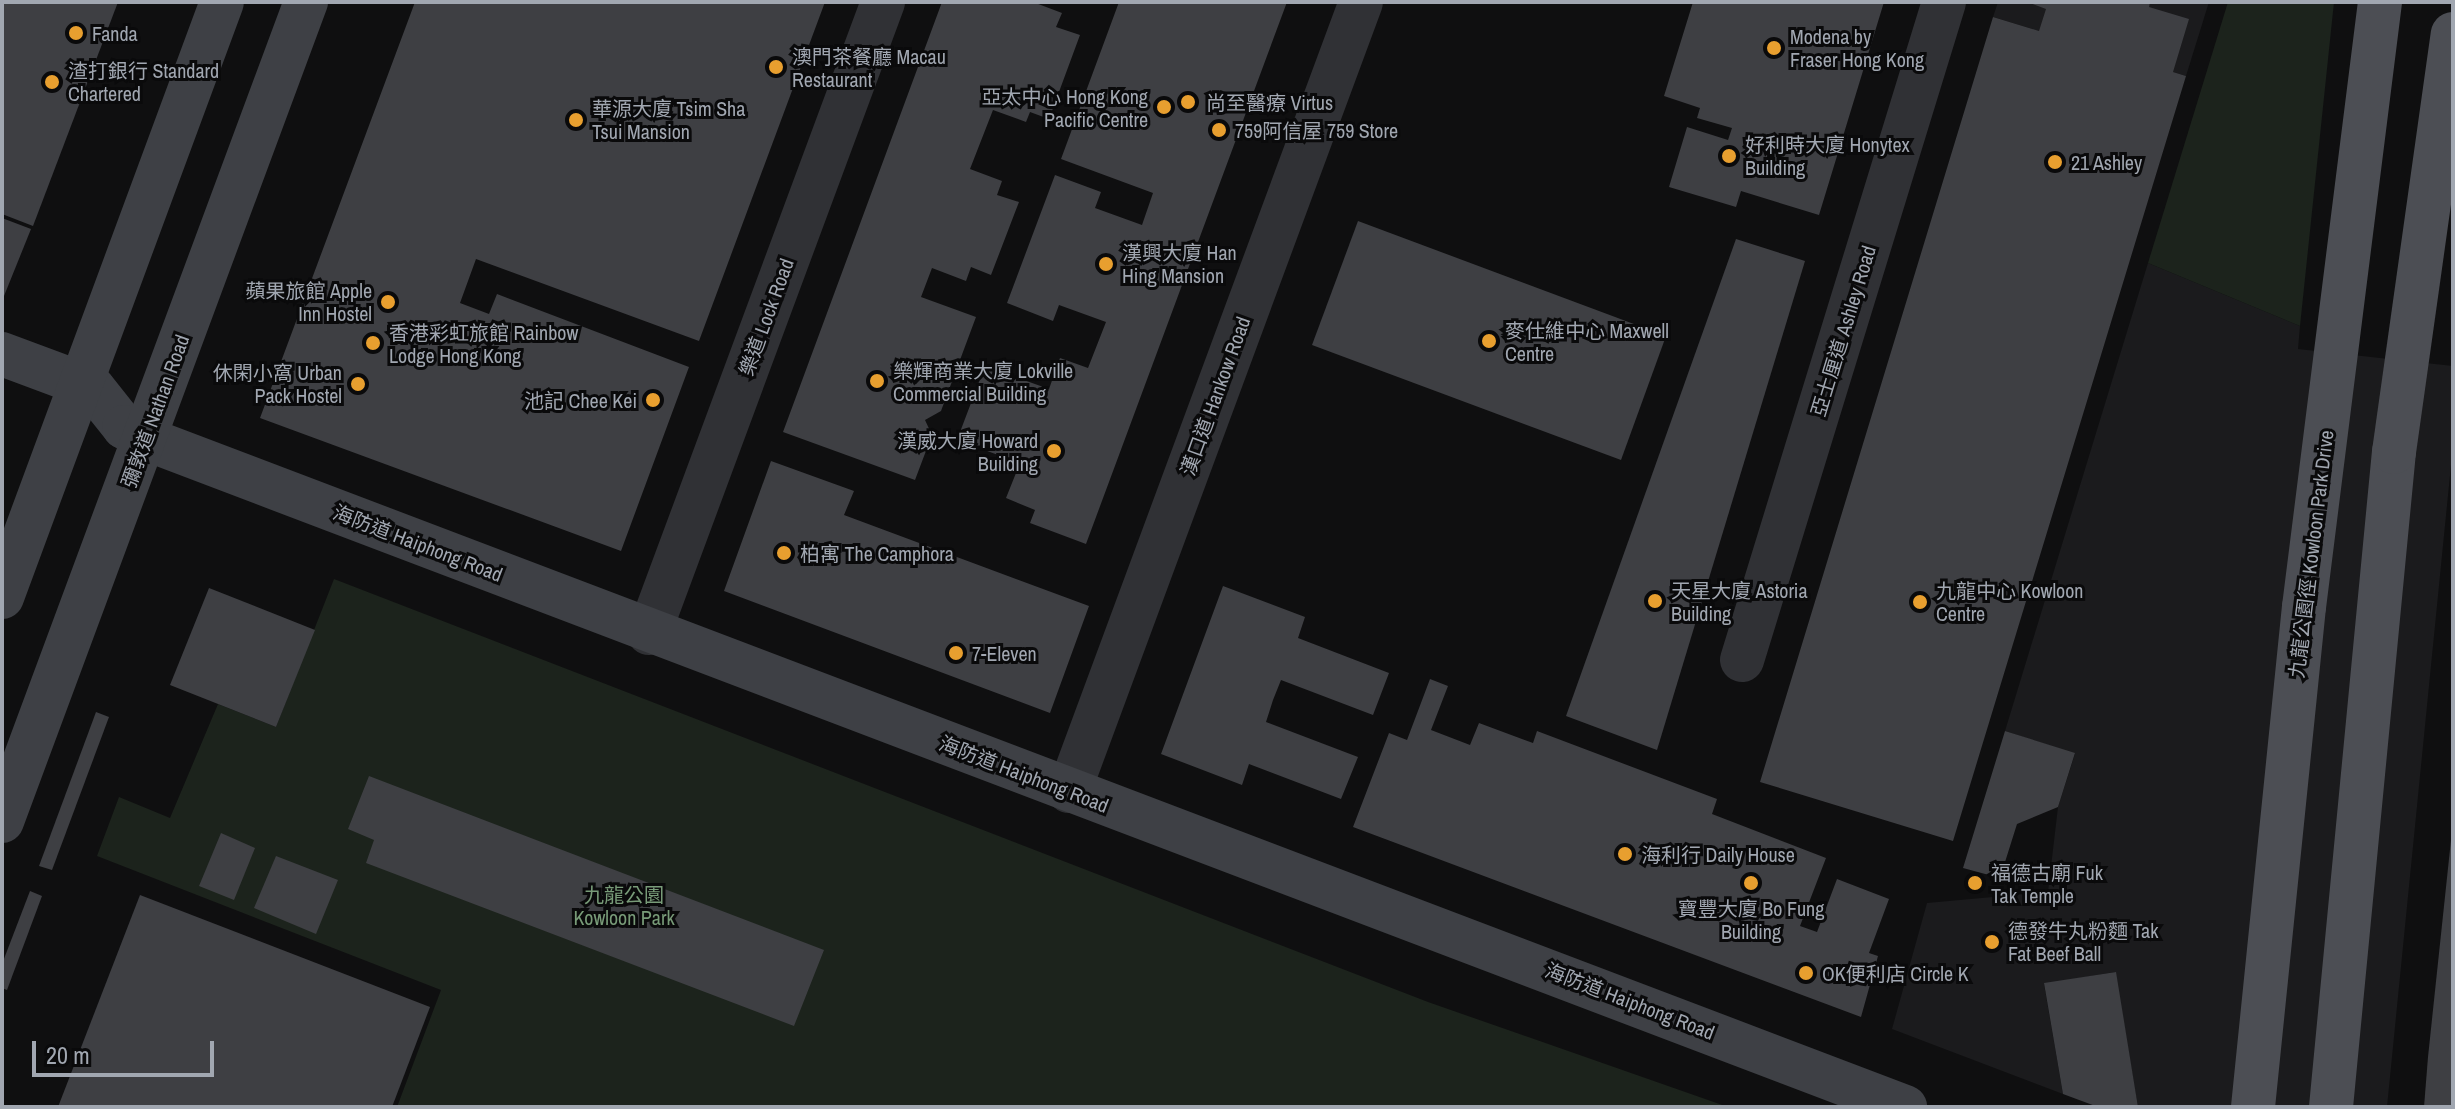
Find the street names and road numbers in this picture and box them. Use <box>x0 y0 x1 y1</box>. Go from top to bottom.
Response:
street label: 亞士厘道 Ashley Road <box>1806 243 1880 419</box>
street label: 樂道 Lock Road <box>734 255 798 379</box>
street label: 漢口道 Hankow Road <box>1175 313 1255 479</box>
street label: 彌敦道 Nathan Road <box>116 331 194 491</box>
street label: 九龍公園徑 Kowloon Park Drive <box>2284 429 2338 679</box>
street label: 海防道 Haiphong Road <box>330 500 506 586</box>
street label: 海防道 Haiphong Road <box>936 731 1112 817</box>
street label: 海防道 Haiphong Road <box>1542 958 1718 1044</box>

